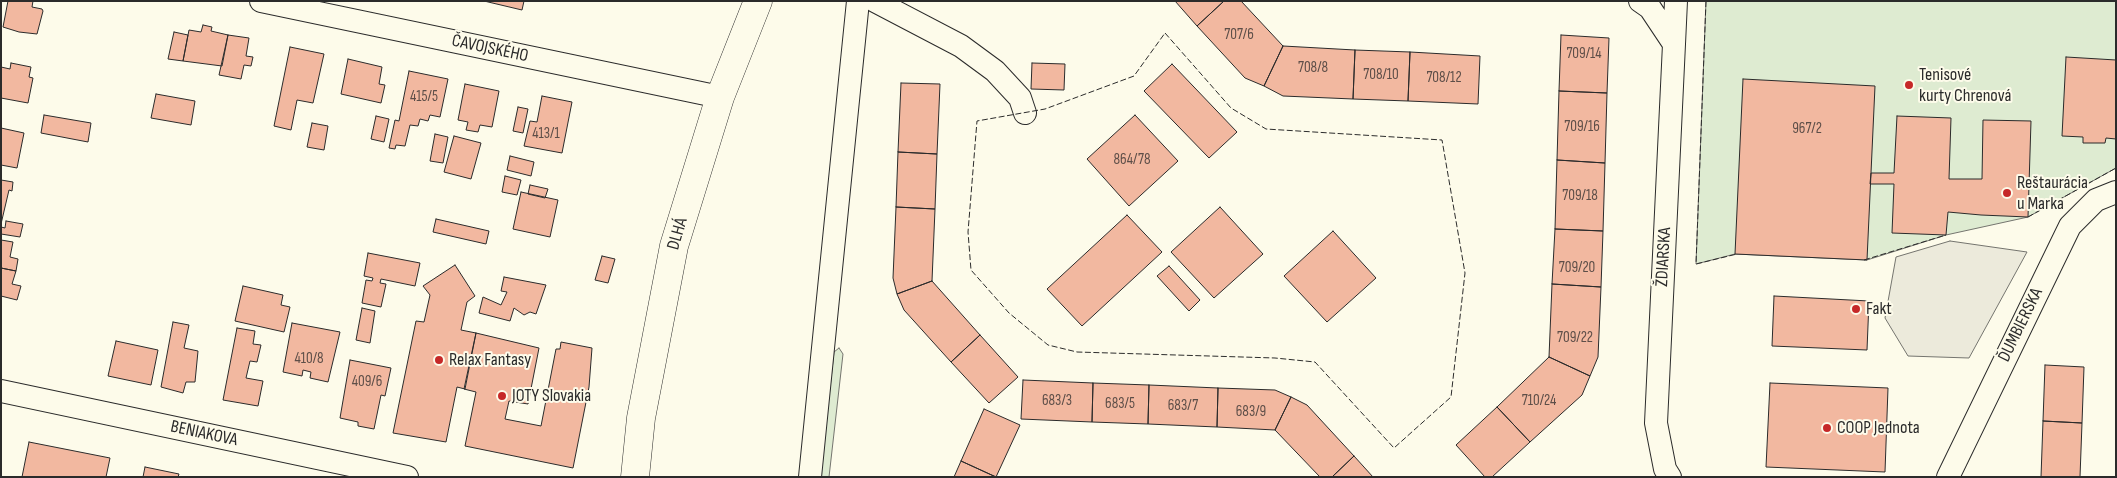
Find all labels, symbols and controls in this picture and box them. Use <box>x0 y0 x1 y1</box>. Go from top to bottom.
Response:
house number: 707/6 <box>1224 26 1254 44</box>
street label: ČAVOJSKÉHO <box>450 30 530 68</box>
house number: 709/14 <box>1566 45 1602 63</box>
house number: 708/8 <box>1298 59 1328 77</box>
place label: Tenisové kurty Chrenová <box>1919 64 2011 106</box>
house number: 708/10 <box>1363 66 1399 84</box>
house number: 708/12 <box>1426 69 1462 87</box>
marker: Tenisové kurty Chrenová <box>1903 79 1915 91</box>
house number: 415/5 <box>410 88 438 106</box>
house number: 709/16 <box>1564 118 1600 136</box>
house number: 967/2 <box>1792 120 1822 138</box>
house number: 413/1 <box>532 125 560 143</box>
house number: 864/78 <box>1113 151 1151 169</box>
place label: Reštaurácia u Marka <box>2017 172 2088 214</box>
house number: 709/18 <box>1562 187 1598 205</box>
marker: Reštaurácia u Marka <box>2001 187 2013 199</box>
street label: DLHÁ <box>663 215 693 253</box>
street label: ŽDIARSKA <box>1652 227 1676 287</box>
house number: 709/20 <box>1559 259 1595 277</box>
street label: ĎUMBIERSKA <box>1994 285 2048 365</box>
place label: Fakt <box>1866 298 1892 320</box>
marker: Fakt <box>1850 303 1862 315</box>
house number: 709/22 <box>1557 329 1593 347</box>
place label: Relax Fantasy <box>449 349 531 371</box>
house number: 410/8 <box>294 350 324 368</box>
marker: Relax Fantasy <box>433 354 445 366</box>
house number: 409/6 <box>352 373 382 391</box>
place label: JOTY Slovakia <box>512 385 591 407</box>
marker: JOTY Slovakia <box>496 390 508 402</box>
house number: 683/3 <box>1042 392 1072 410</box>
house number: 710/24 <box>1522 392 1556 410</box>
house number: 683/5 <box>1105 395 1135 413</box>
house number: 683/7 <box>1168 397 1198 415</box>
house number: 683/9 <box>1236 403 1266 421</box>
street label: BENIAKOVA <box>169 416 239 452</box>
place label: COOP Jednota <box>1837 417 1920 439</box>
marker: COOP Jednota <box>1821 422 1833 434</box>

